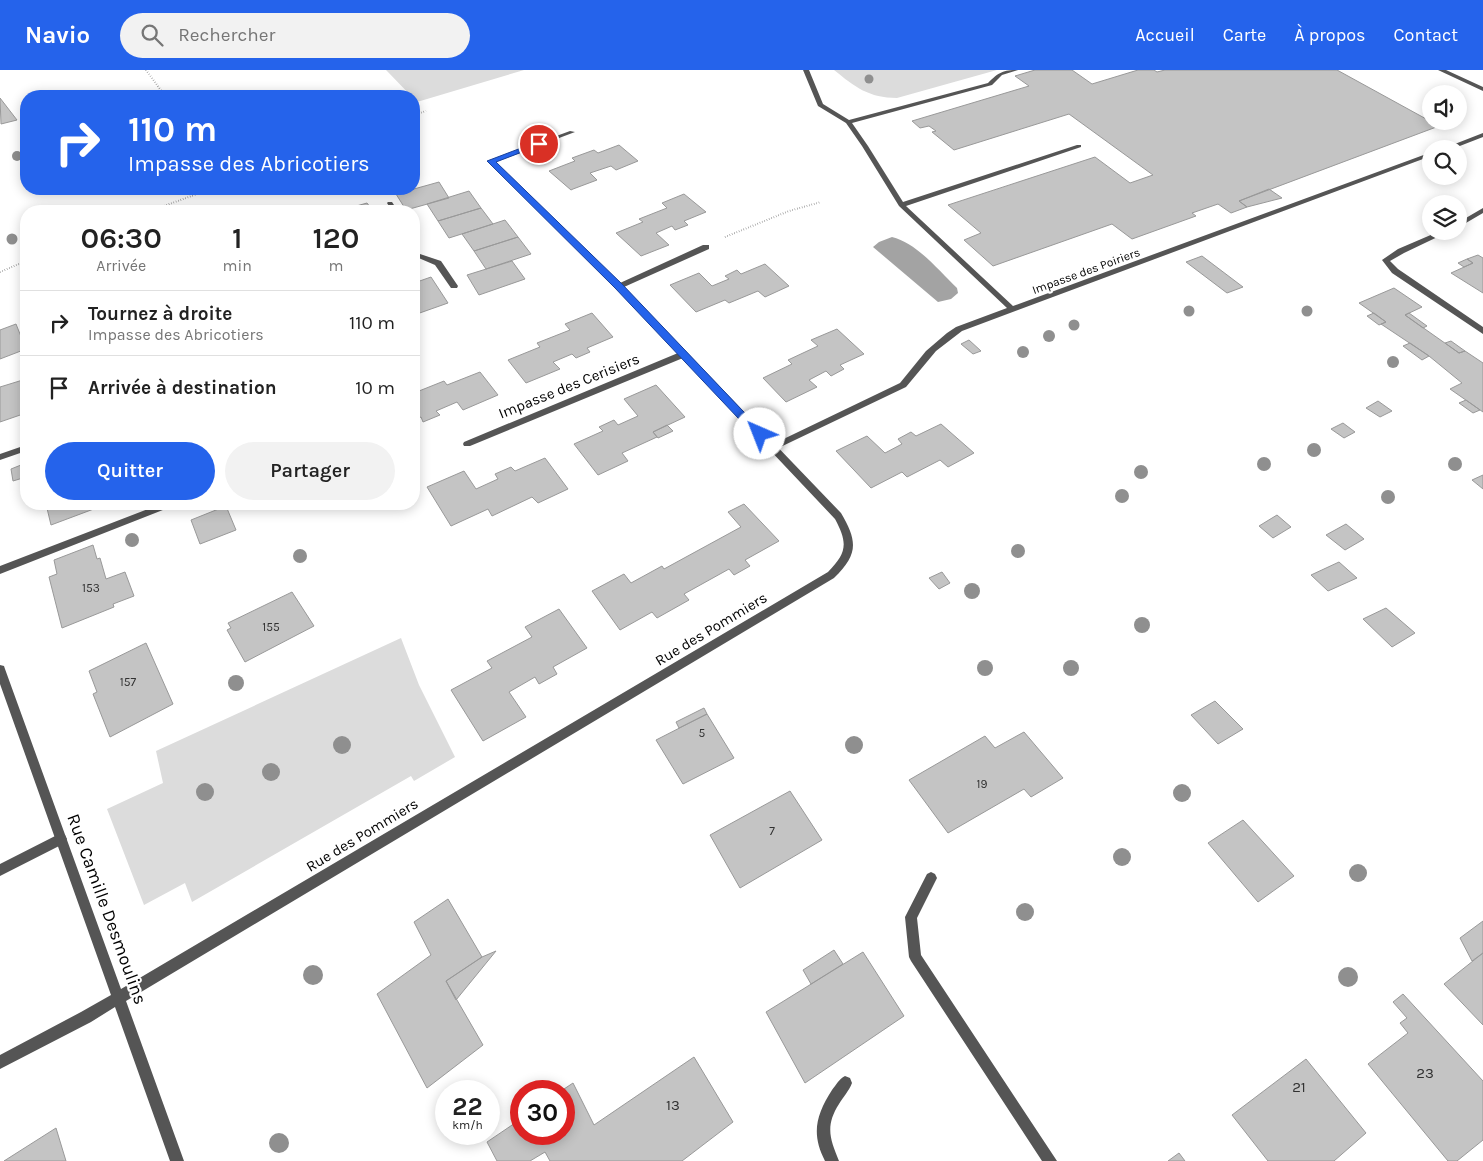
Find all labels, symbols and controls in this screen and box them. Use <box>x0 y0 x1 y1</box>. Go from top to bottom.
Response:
search box <box>120 13 470 58</box>
text: Navio <box>25 21 90 49</box>
icon: search <box>138 21 166 49</box>
text: Rechercher <box>178 24 275 46</box>
text: Accueil <box>1135 24 1195 46</box>
text: Carte <box>1223 24 1266 46</box>
text: À propos <box>1294 24 1366 46</box>
text: Contact <box>1394 24 1458 46</box>
map controls <box>1422 85 1467 240</box>
button: sound <box>1422 85 1467 130</box>
text: 110 m <box>128 109 217 150</box>
icon: right <box>45 110 110 175</box>
pin <box>518 123 560 165</box>
icon: arrive <box>525 130 553 158</box>
button: search <box>1422 140 1467 185</box>
text: Impasse des Abricotiers <box>128 151 370 177</box>
button: layers <box>1422 195 1467 240</box>
text: 06:30 <box>81 220 162 256</box>
text: 1 <box>232 220 242 256</box>
text: 120 <box>312 220 359 256</box>
street label: Impasse des Poiriers <box>1030 245 1142 297</box>
text: Arrivée <box>96 256 146 275</box>
text: min <box>222 256 252 275</box>
text: m <box>328 256 343 275</box>
text: Tournez à droite <box>88 303 232 325</box>
icon: right <box>45 309 73 337</box>
text: 110 m <box>349 312 395 334</box>
text: Impasse des Abricotiers <box>88 325 264 344</box>
street label: Impasse des Cerisiers <box>496 349 642 423</box>
icon: arrive <box>45 374 73 402</box>
text: Arrivée à destination <box>88 377 277 399</box>
text: 10 m <box>355 377 395 399</box>
position arrow <box>733 407 785 459</box>
button: Quitter <box>45 442 215 500</box>
button: Partager <box>225 442 395 500</box>
house number: 153 <box>82 581 100 595</box>
street label: Rue des Pommiers <box>652 588 770 670</box>
house number: 155 <box>262 620 280 634</box>
house number: 157 <box>120 675 137 689</box>
house number: 5 <box>699 726 706 740</box>
house number: 19 <box>977 777 987 791</box>
street label: Rue des Pommiers <box>303 794 421 876</box>
street label: Rue Camille Desmoulins <box>62 811 152 1007</box>
house number: 7 <box>769 824 775 838</box>
house number: 23 <box>1416 1064 1434 1082</box>
house number: 21 <box>1292 1078 1306 1096</box>
speed limit sign: 30 <box>510 1080 575 1145</box>
text: 22 <box>452 1092 483 1121</box>
house number: 13 <box>666 1096 680 1114</box>
text: km/h <box>452 1118 483 1132</box>

